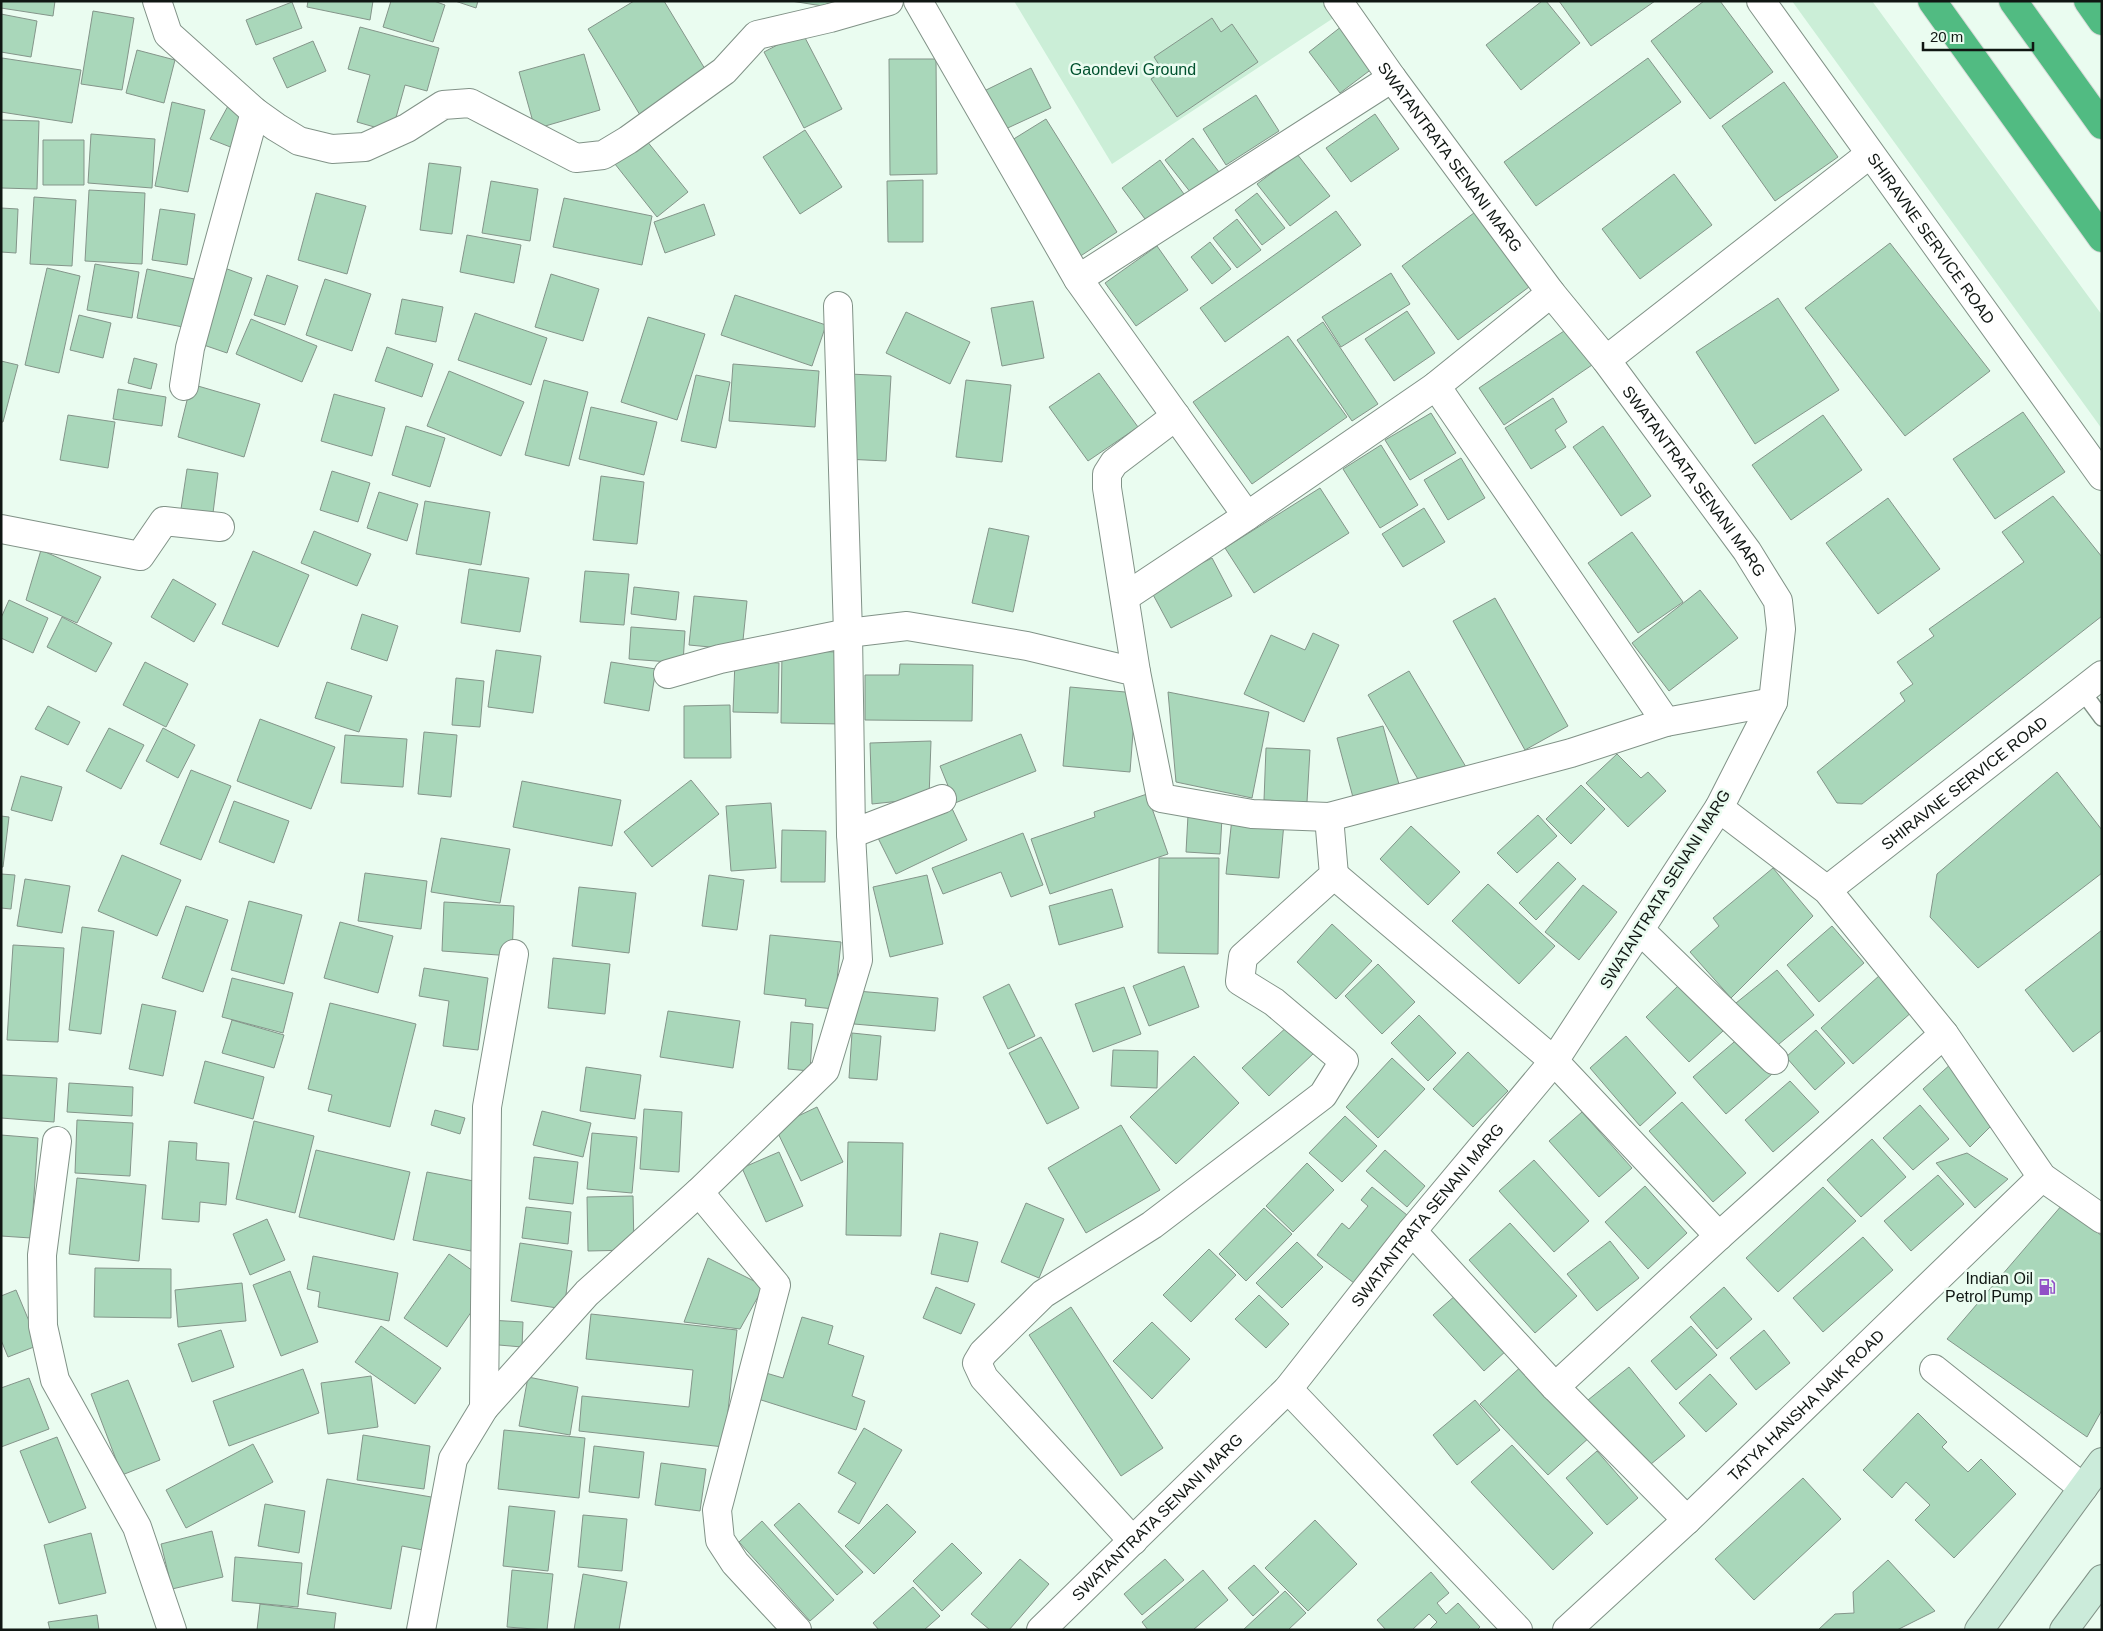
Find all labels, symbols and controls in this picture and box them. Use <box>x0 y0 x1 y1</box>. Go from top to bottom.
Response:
scale bar <box>1923 20 2033 52</box>
text: 20 m <box>1930 28 1963 45</box>
street label: SWATANTRATA SENANI MARG <box>1375 59 1526 255</box>
park label: Gaondevi Ground <box>1070 61 1196 78</box>
street label: SHIRAVNE SERVICE ROAD <box>1864 150 1998 327</box>
street label: SWATANTRATA SENANI MARG <box>1620 383 1769 579</box>
street label: SHIRAVNE SERVICE ROAD <box>1878 713 2050 853</box>
street label: SWATANTRATA SENANI MARG <box>1597 786 1733 992</box>
street label: SWATANTRATA SENANI MARG <box>1348 1120 1507 1310</box>
place label: Indian Oil Petrol Pump <box>1945 1270 2033 1305</box>
fuel station icon: Indian Oil Petrol Pump <box>2037 1277 2057 1297</box>
street label: TATYA HANSHA NAIK ROAD <box>1724 1326 1887 1484</box>
street label: SWATANTRATA SENANI MARG <box>1068 1430 1246 1604</box>

